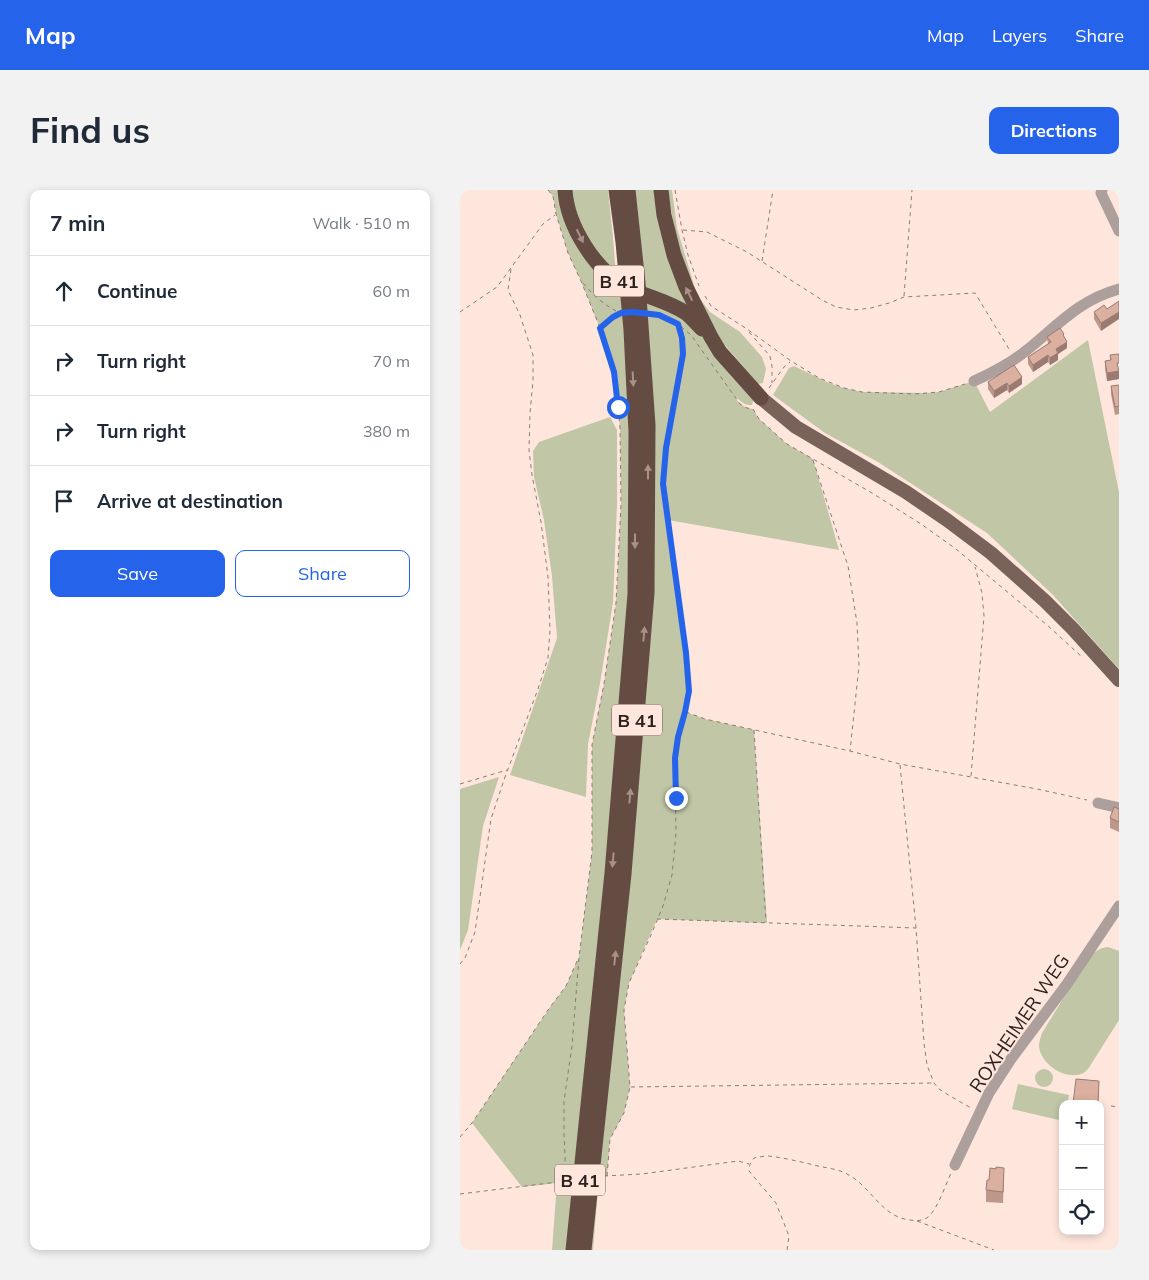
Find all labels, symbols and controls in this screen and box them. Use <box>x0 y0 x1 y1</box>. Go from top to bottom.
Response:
text: Map <box>25 20 76 50</box>
text: Map <box>927 24 964 47</box>
text: Layers <box>992 24 1047 47</box>
text: Share <box>1075 24 1124 47</box>
button: Directions <box>989 107 1119 154</box>
text: Find us <box>30 108 150 152</box>
text: 7 min <box>50 210 105 236</box>
text: Walk · 510 m <box>312 213 410 233</box>
one-way arrow <box>576 229 584 243</box>
road number: B 41 <box>594 266 644 296</box>
icon: ahead <box>50 277 78 305</box>
text: Continue <box>97 279 177 303</box>
text: 60 m <box>373 281 410 301</box>
one-way arrow <box>685 287 693 301</box>
icon: right <box>50 347 78 375</box>
text: Turn right <box>97 349 186 373</box>
text: 70 m <box>373 351 410 371</box>
one-way arrow <box>629 371 637 387</box>
route start <box>607 396 630 419</box>
icon: right <box>50 417 78 445</box>
text: Turn right <box>97 419 186 443</box>
text: 380 m <box>363 421 410 441</box>
one-way arrow <box>644 463 652 479</box>
icon: arrive <box>50 487 78 515</box>
text: Arrive at destination <box>97 489 283 513</box>
one-way arrow <box>631 533 639 549</box>
button: Save <box>50 550 225 597</box>
button: Share <box>235 550 410 597</box>
one-way arrow <box>640 626 648 642</box>
road number: B 41 <box>612 704 662 736</box>
route end <box>665 787 688 810</box>
one-way arrow <box>627 788 635 804</box>
one-way arrow <box>609 853 617 869</box>
one-way arrow <box>611 949 619 965</box>
street label: ROXHEIMER WEG <box>964 949 1074 1097</box>
map controls <box>1059 1100 1104 1235</box>
button: + <box>1059 1100 1104 1145</box>
button: − <box>1059 1145 1104 1190</box>
road number: B 41 <box>555 1164 605 1196</box>
button: locate <box>1059 1190 1104 1235</box>

